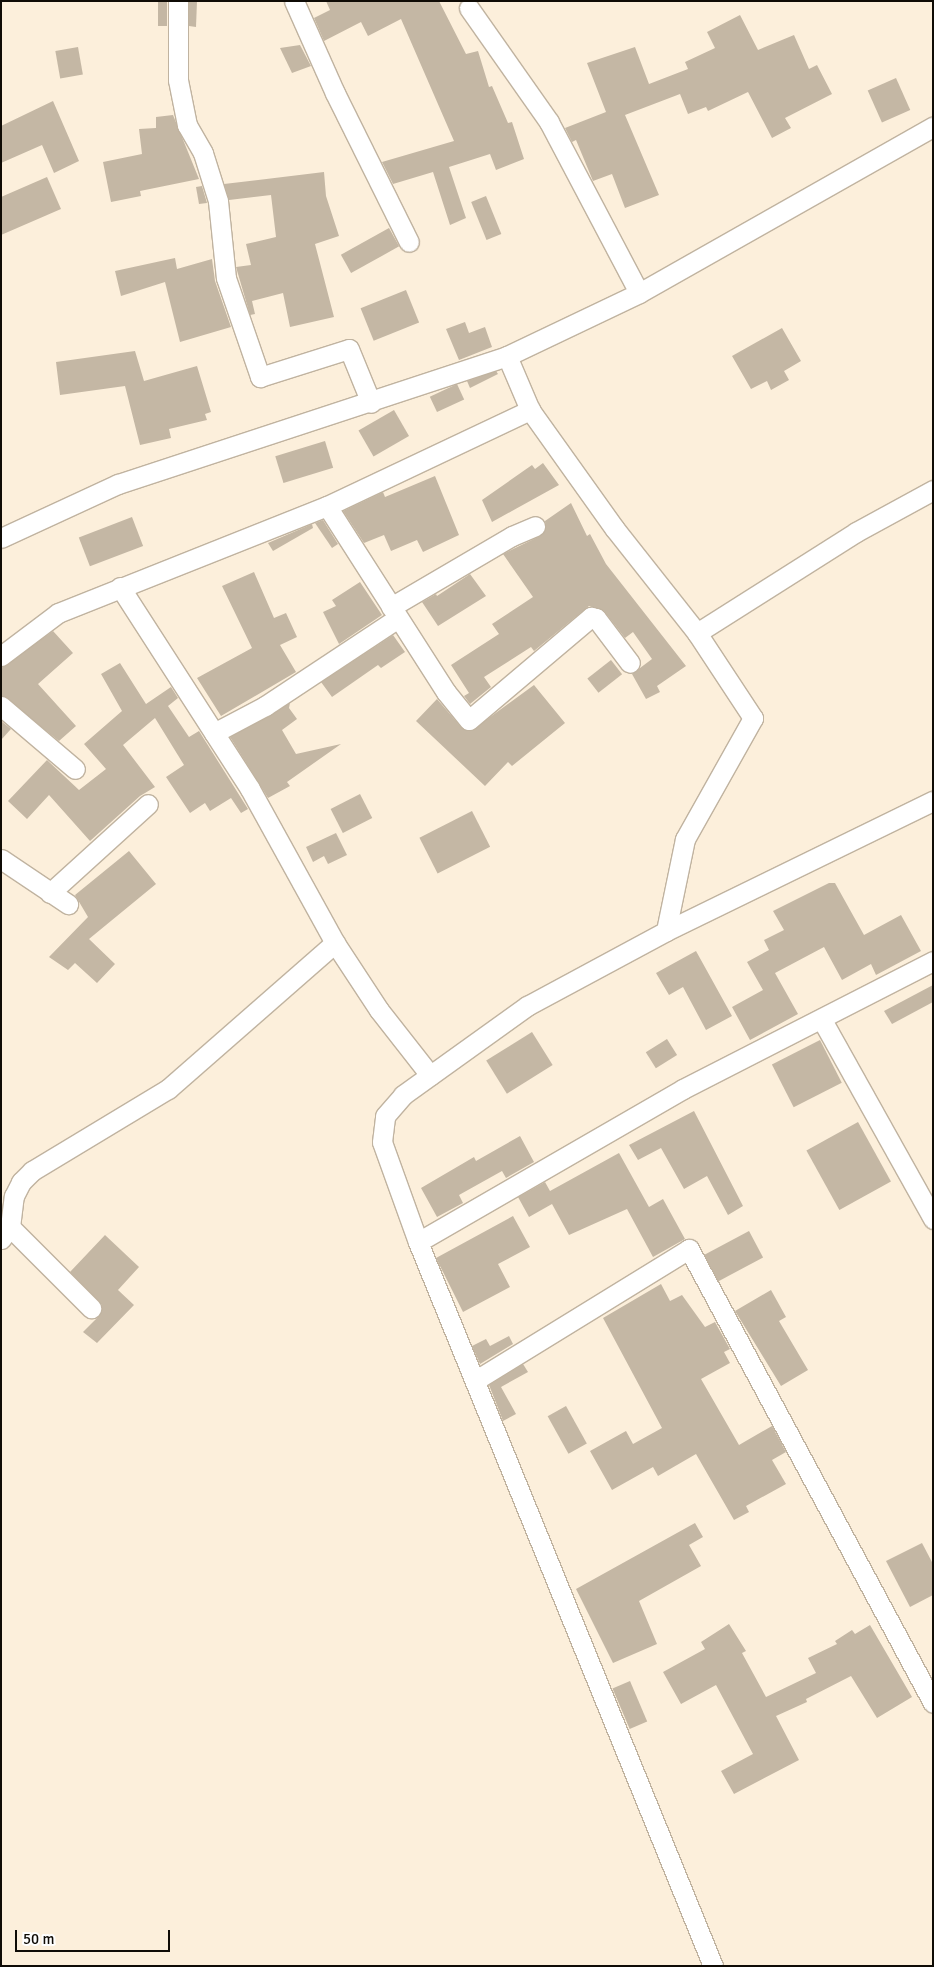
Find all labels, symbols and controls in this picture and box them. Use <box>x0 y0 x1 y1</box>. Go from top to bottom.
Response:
scale bar <box>18 1920 172 1952</box>
text: 50 m <box>23 1930 54 1948</box>

